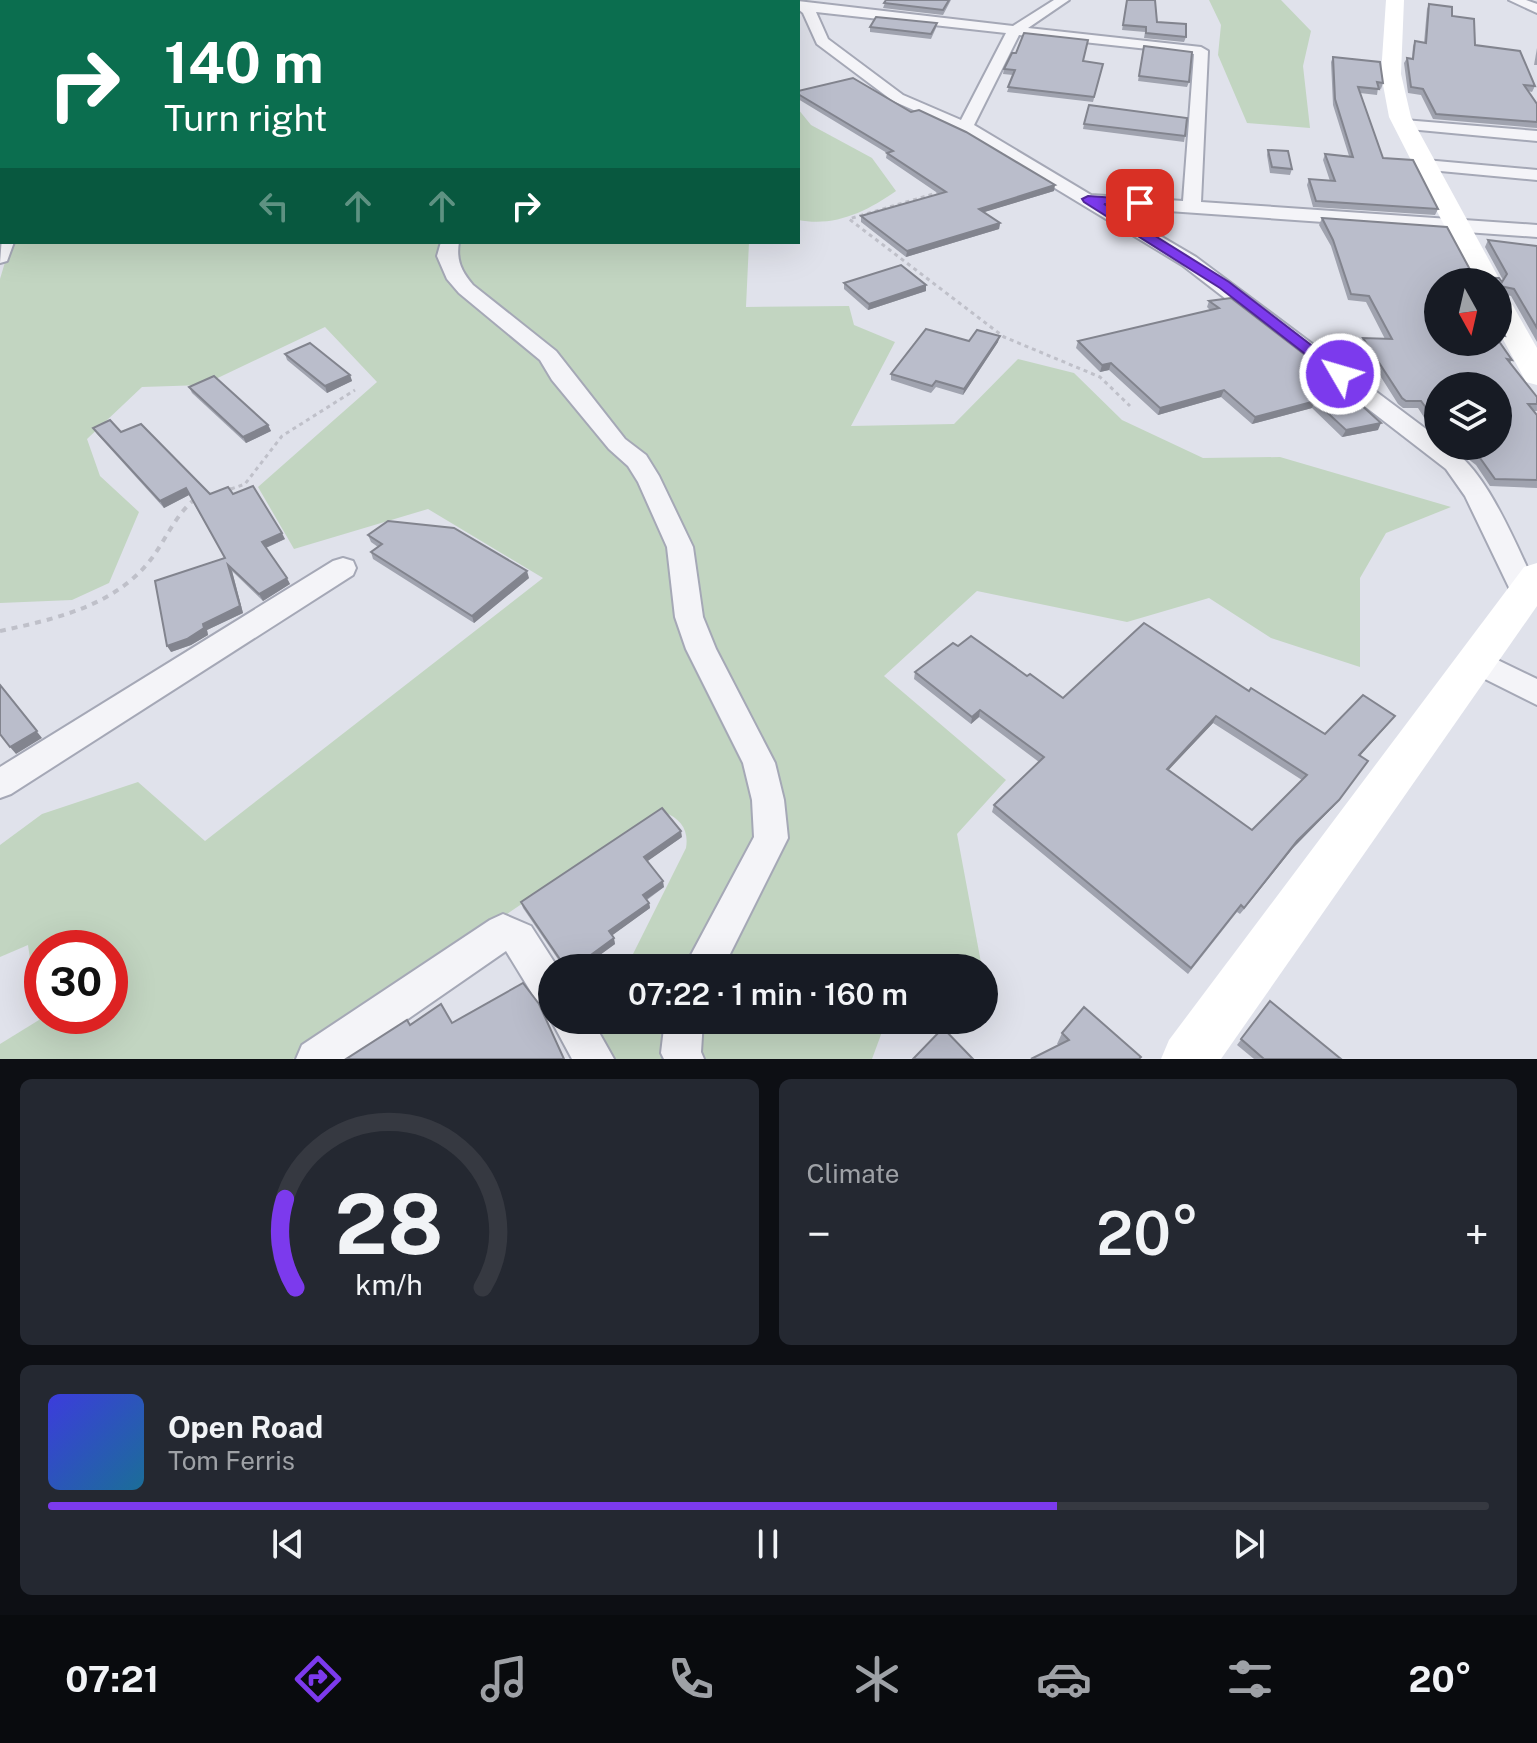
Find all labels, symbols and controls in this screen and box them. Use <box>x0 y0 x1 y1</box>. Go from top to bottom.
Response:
text: 140 m <box>164 30 324 96</box>
icon: right <box>32 32 136 136</box>
text: Turn right <box>164 97 327 139</box>
pin <box>1106 169 1174 237</box>
icon: arrive <box>1118 181 1162 225</box>
icon: left <box>252 184 296 228</box>
icon: ahead <box>336 184 380 228</box>
icon: ahead <box>420 184 464 228</box>
icon: right <box>504 184 548 228</box>
north arrow <box>1424 268 1512 356</box>
map controls <box>1424 268 1512 460</box>
position arrow <box>1298 332 1382 416</box>
button: layers <box>1424 372 1512 460</box>
speed limit sign: 30 <box>24 930 128 1034</box>
text: 07:22 · 1 min · 160 m <box>628 976 908 1012</box>
text: Climate <box>807 1158 900 1189</box>
text: 28 <box>335 1175 444 1273</box>
text: 20° <box>1096 1198 1199 1269</box>
text: − <box>807 1208 831 1260</box>
text: + <box>1465 1208 1489 1260</box>
text: km/h <box>356 1268 423 1301</box>
text: Open Road <box>168 1409 323 1445</box>
text: Tom Ferris <box>168 1445 295 1476</box>
icon: previous <box>266 1522 310 1566</box>
icon: pause <box>746 1522 790 1566</box>
icon: next <box>1227 1522 1271 1566</box>
icon: directions <box>290 1651 346 1707</box>
icon: music <box>476 1651 532 1707</box>
icon: phone <box>663 1651 719 1707</box>
icon: climate <box>849 1651 905 1707</box>
icon: car <box>1036 1651 1092 1707</box>
icon: filters <box>1222 1651 1278 1707</box>
text: 07:21 <box>65 1658 159 1700</box>
text: 20° <box>1409 1658 1472 1700</box>

